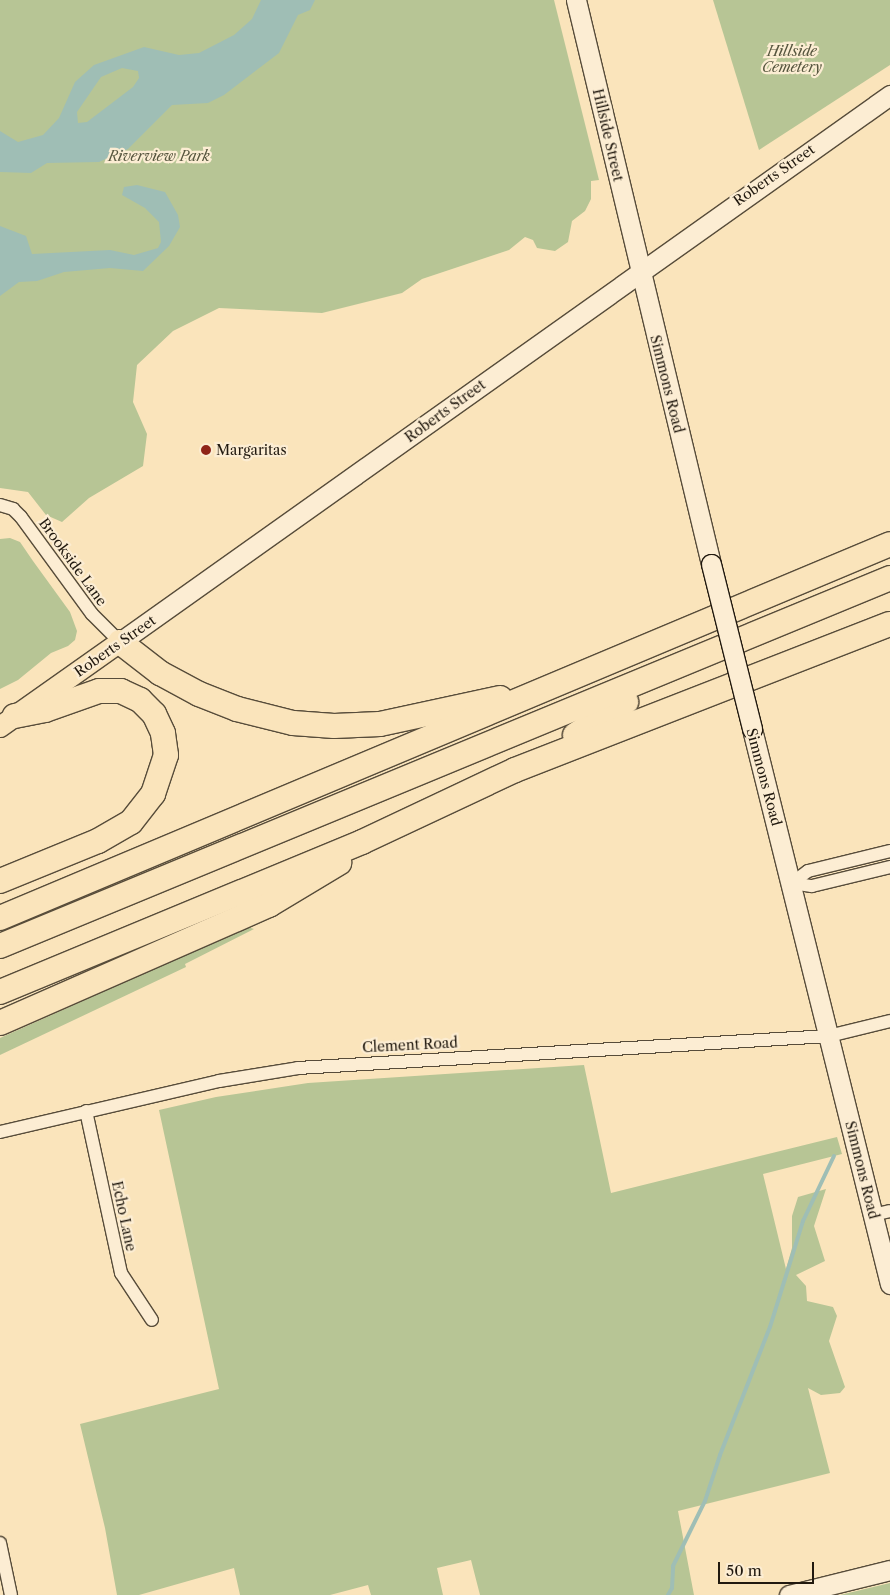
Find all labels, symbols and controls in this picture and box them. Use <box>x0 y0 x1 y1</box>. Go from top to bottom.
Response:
park label: Hillside Cemetery <box>762 43 822 75</box>
street label: Hillside Street <box>589 87 627 183</box>
street label: Roberts Street <box>730 141 818 209</box>
park label: Riverview Park <box>108 148 210 164</box>
street label: Simmons Road <box>647 333 687 435</box>
street label: Roberts Street <box>401 376 489 446</box>
place label: Margaritas <box>216 442 287 458</box>
marker: Margaritas <box>200 444 212 456</box>
street label: Brookside Lane <box>36 515 110 609</box>
street label: Roberts Street <box>71 612 159 680</box>
street label: Simmons Road <box>743 726 785 828</box>
street label: Clement Road <box>362 1034 458 1056</box>
street label: Simmons Road <box>842 1119 882 1221</box>
street label: Echo Lane <box>108 1179 140 1253</box>
scale bar <box>720 1552 816 1584</box>
text: 50 m <box>726 1561 762 1580</box>

